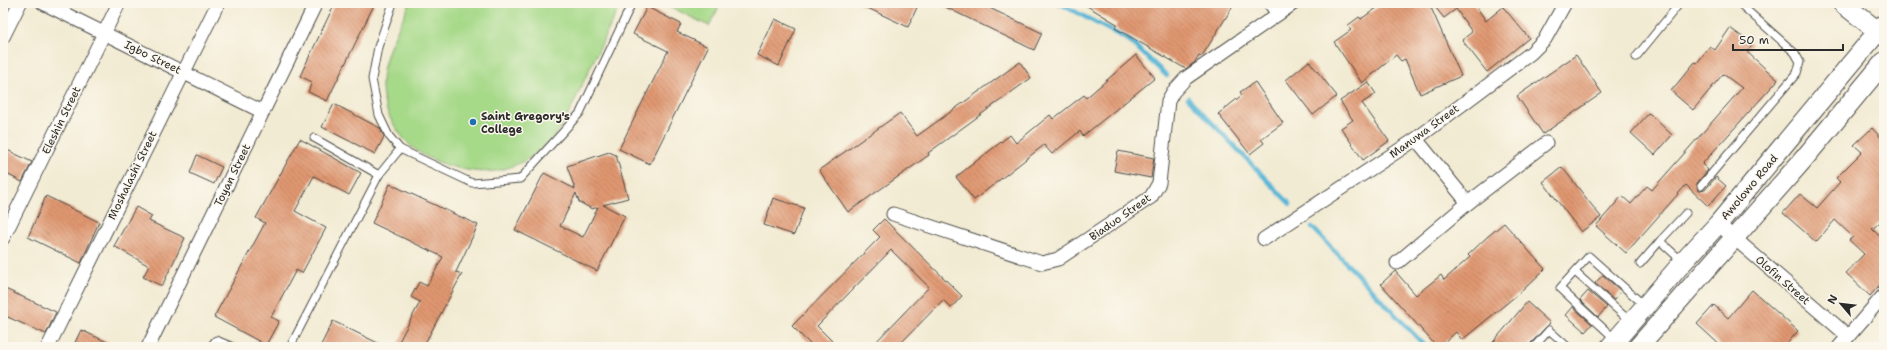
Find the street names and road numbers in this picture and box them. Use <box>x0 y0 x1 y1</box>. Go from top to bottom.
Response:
street label: Igbo Street <box>122 37 184 78</box>
street label: Eleshin Street <box>39 84 84 157</box>
street label: Manuwa Street <box>1386 101 1462 162</box>
street label: Moshalashi Street <box>104 128 161 222</box>
street label: Toyan Street <box>211 141 254 209</box>
street label: Awolowo Road <box>1718 151 1781 223</box>
street label: Biaduo Street <box>1086 190 1154 244</box>
street label: Olofin Street <box>1752 252 1813 308</box>

